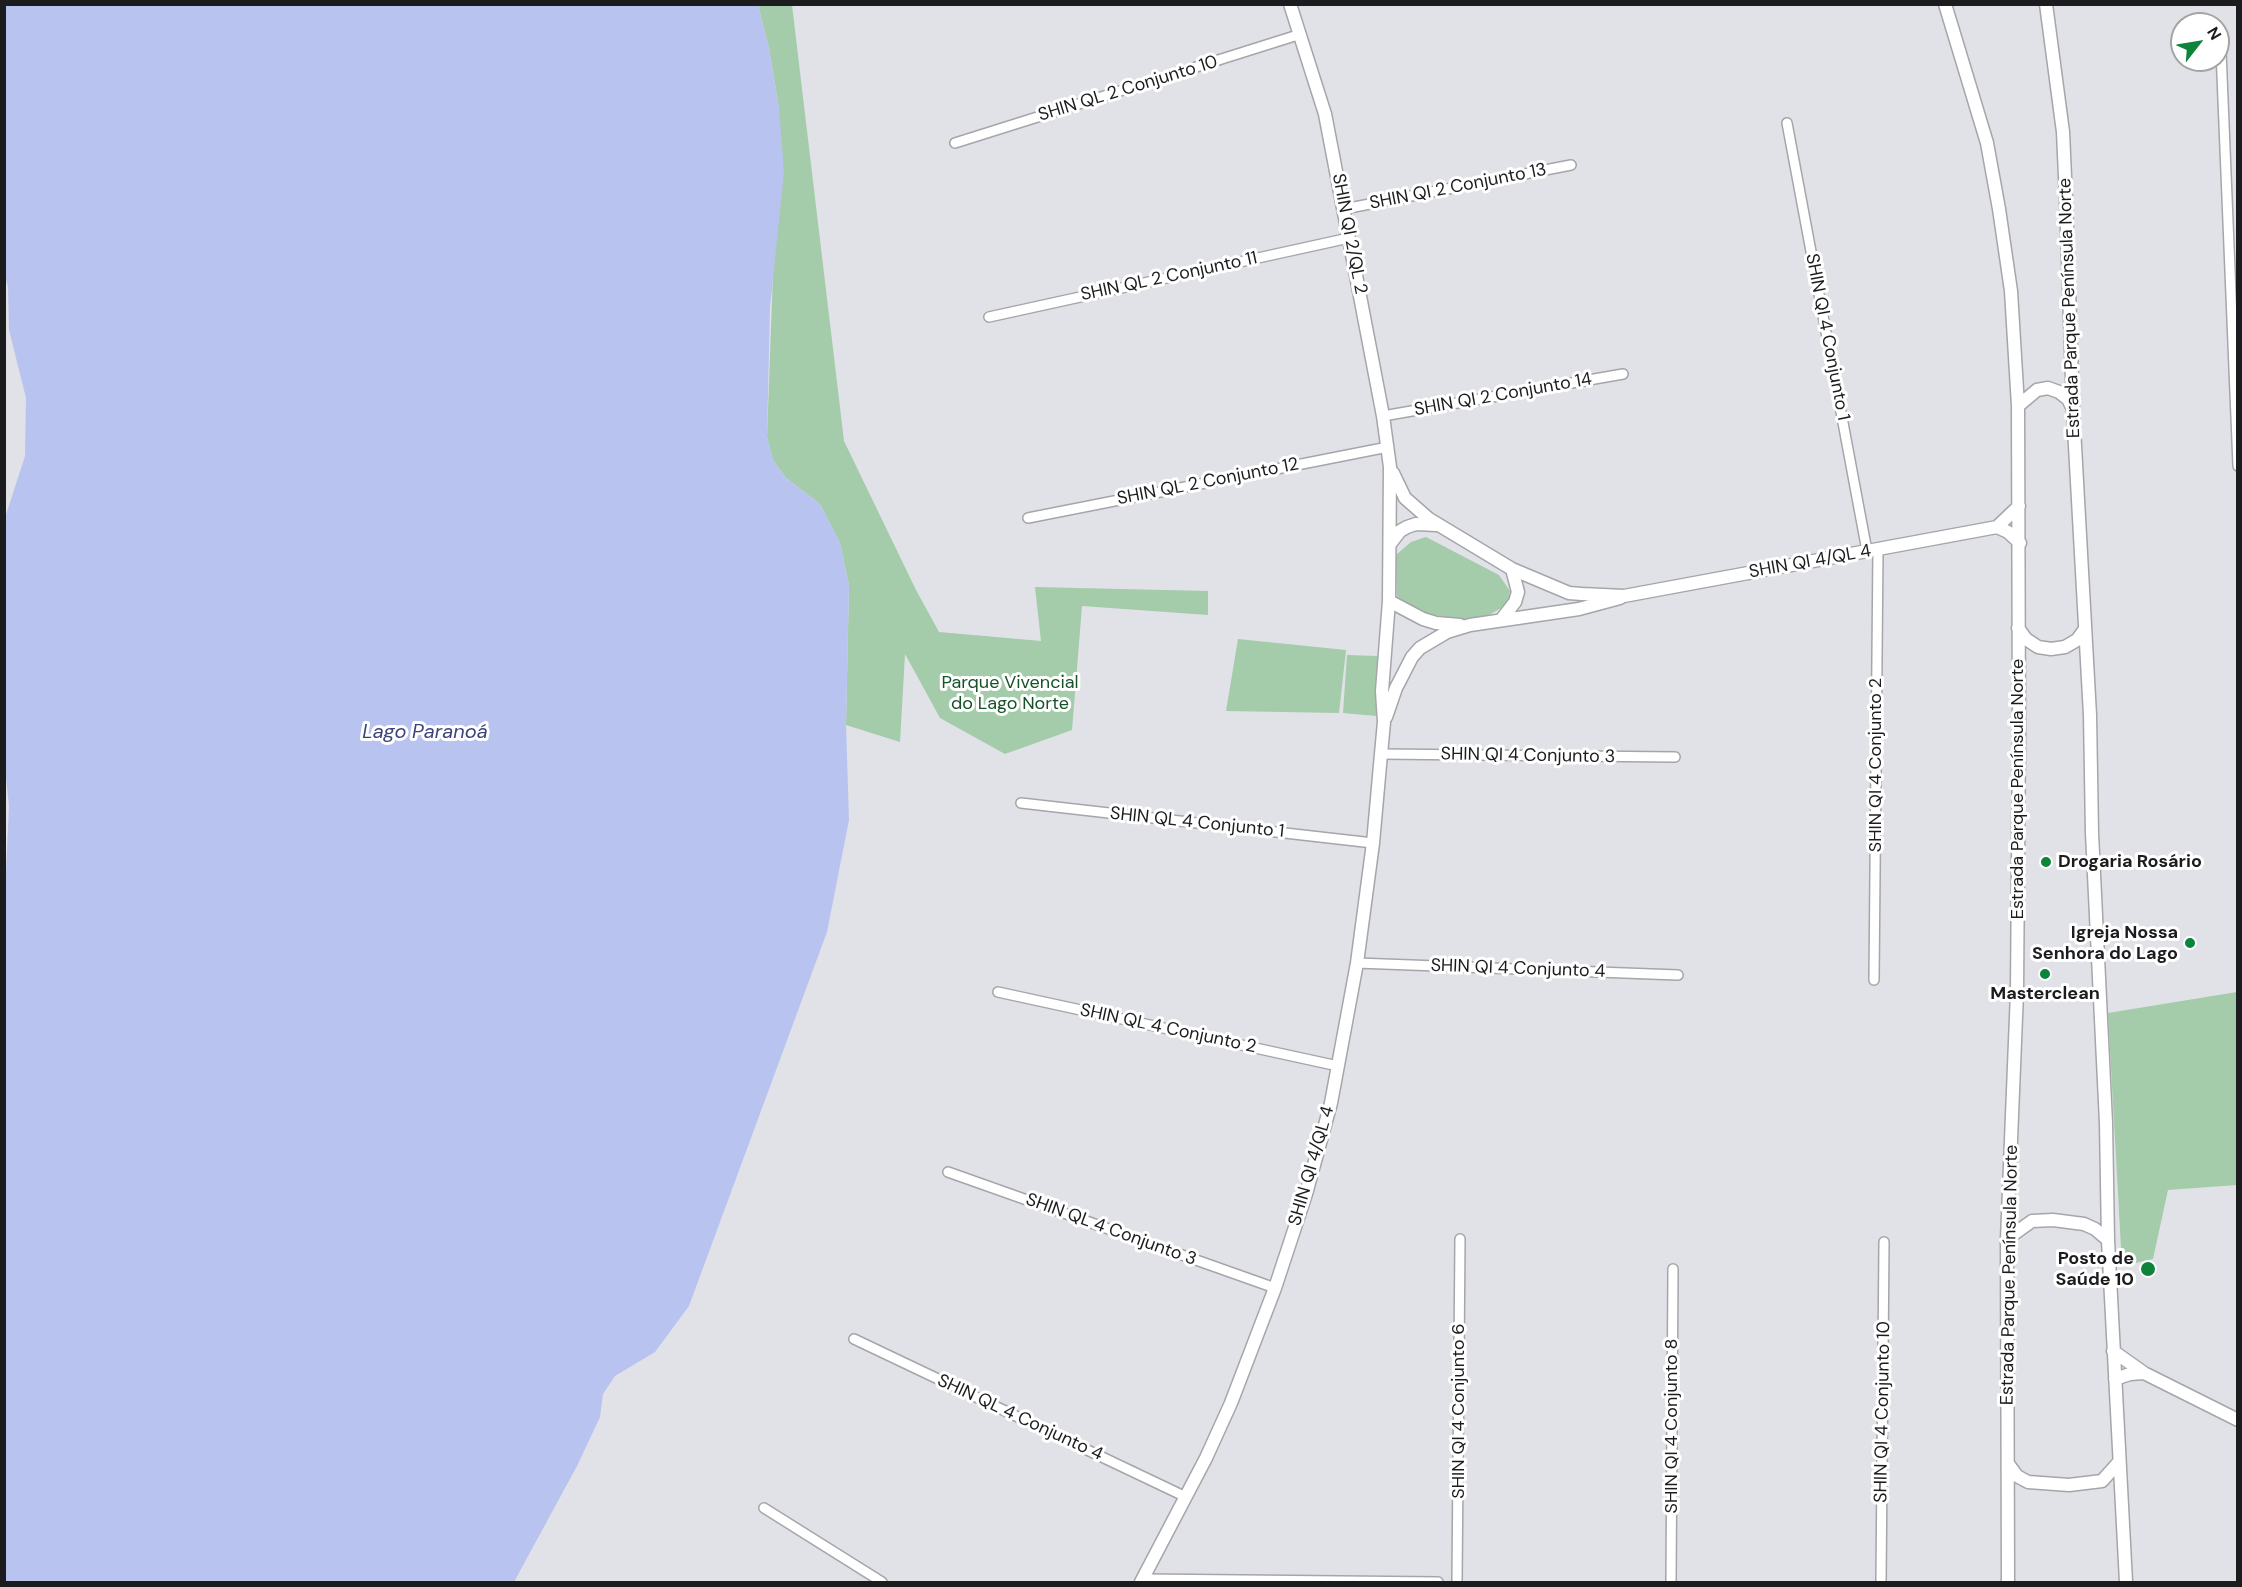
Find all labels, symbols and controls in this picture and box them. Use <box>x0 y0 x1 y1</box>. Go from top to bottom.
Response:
north arrow <box>2170 12 2230 72</box>
text: N <box>2202 23 2226 44</box>
street label: SHIN QL 2 Conjunto 10 <box>1036 51 1220 127</box>
street label: SHIN QI 2 Conjunto 13 <box>1368 159 1548 215</box>
street label: SHIN QI 2/QL 2 <box>1327 172 1371 296</box>
street label: Estrada Parque Península Norte <box>2055 177 2085 439</box>
street label: SHIN QL 2 Conjunto 11 <box>1079 248 1259 306</box>
street label: SHIN QI 4 Conjunto 1 <box>1800 252 1854 422</box>
street label: SHIN QI 2 Conjunto 14 <box>1413 369 1593 421</box>
street label: SHIN QL 2 Conjunto 12 <box>1115 454 1301 510</box>
street label: SHIN QI 4/QL 4 <box>1747 541 1873 583</box>
street label: Estrada Parque Península Norte <box>2007 659 2029 919</box>
park label: Parque Vivencial do Lago Norte <box>941 672 1079 714</box>
street label: SHIN QI 4 Conjunto 2 <box>1865 678 1887 852</box>
water label: Lago Paranoá <box>362 721 488 745</box>
street label: SHIN QI 4 Conjunto 3 <box>1441 744 1615 768</box>
street label: SHIN QL 4 Conjunto 1 <box>1109 803 1285 843</box>
place label: Drogaria Rosário <box>2058 851 2202 873</box>
marker: Drogaria Rosário <box>2039 855 2053 869</box>
place label: Igreja Nossa Senhora do Lago <box>2032 922 2178 964</box>
marker: Igreja Nossa Senhora do Lago <box>2183 936 2197 950</box>
street label: SHIN QI 4 Conjunto 4 <box>1430 955 1606 983</box>
marker: Masterclean <box>2038 967 2052 981</box>
place label: Masterclean <box>1990 983 2100 1005</box>
street label: SHIN QL 4 Conjunto 2 <box>1078 1000 1258 1058</box>
street label: SHIN QI 4/QL 4 <box>1285 1104 1339 1228</box>
street label: Estrada Parque Península Norte <box>1997 1145 2023 1405</box>
street label: SHIN QL 4 Conjunto 3 <box>1023 1189 1199 1271</box>
place label: Posto de Saúde 10 <box>2055 1248 2134 1290</box>
marker: Posto de Saúde 10 <box>2139 1260 2157 1278</box>
street label: SHIN QI 4 Conjunto 10 <box>1871 1321 1895 1503</box>
street label: SHIN QI 4 Conjunto 6 <box>1448 1323 1470 1499</box>
street label: SHIN QI 4 Conjunto 8 <box>1661 1339 1683 1513</box>
street label: SHIN QL 4 Conjunto 4 <box>934 1370 1106 1466</box>

